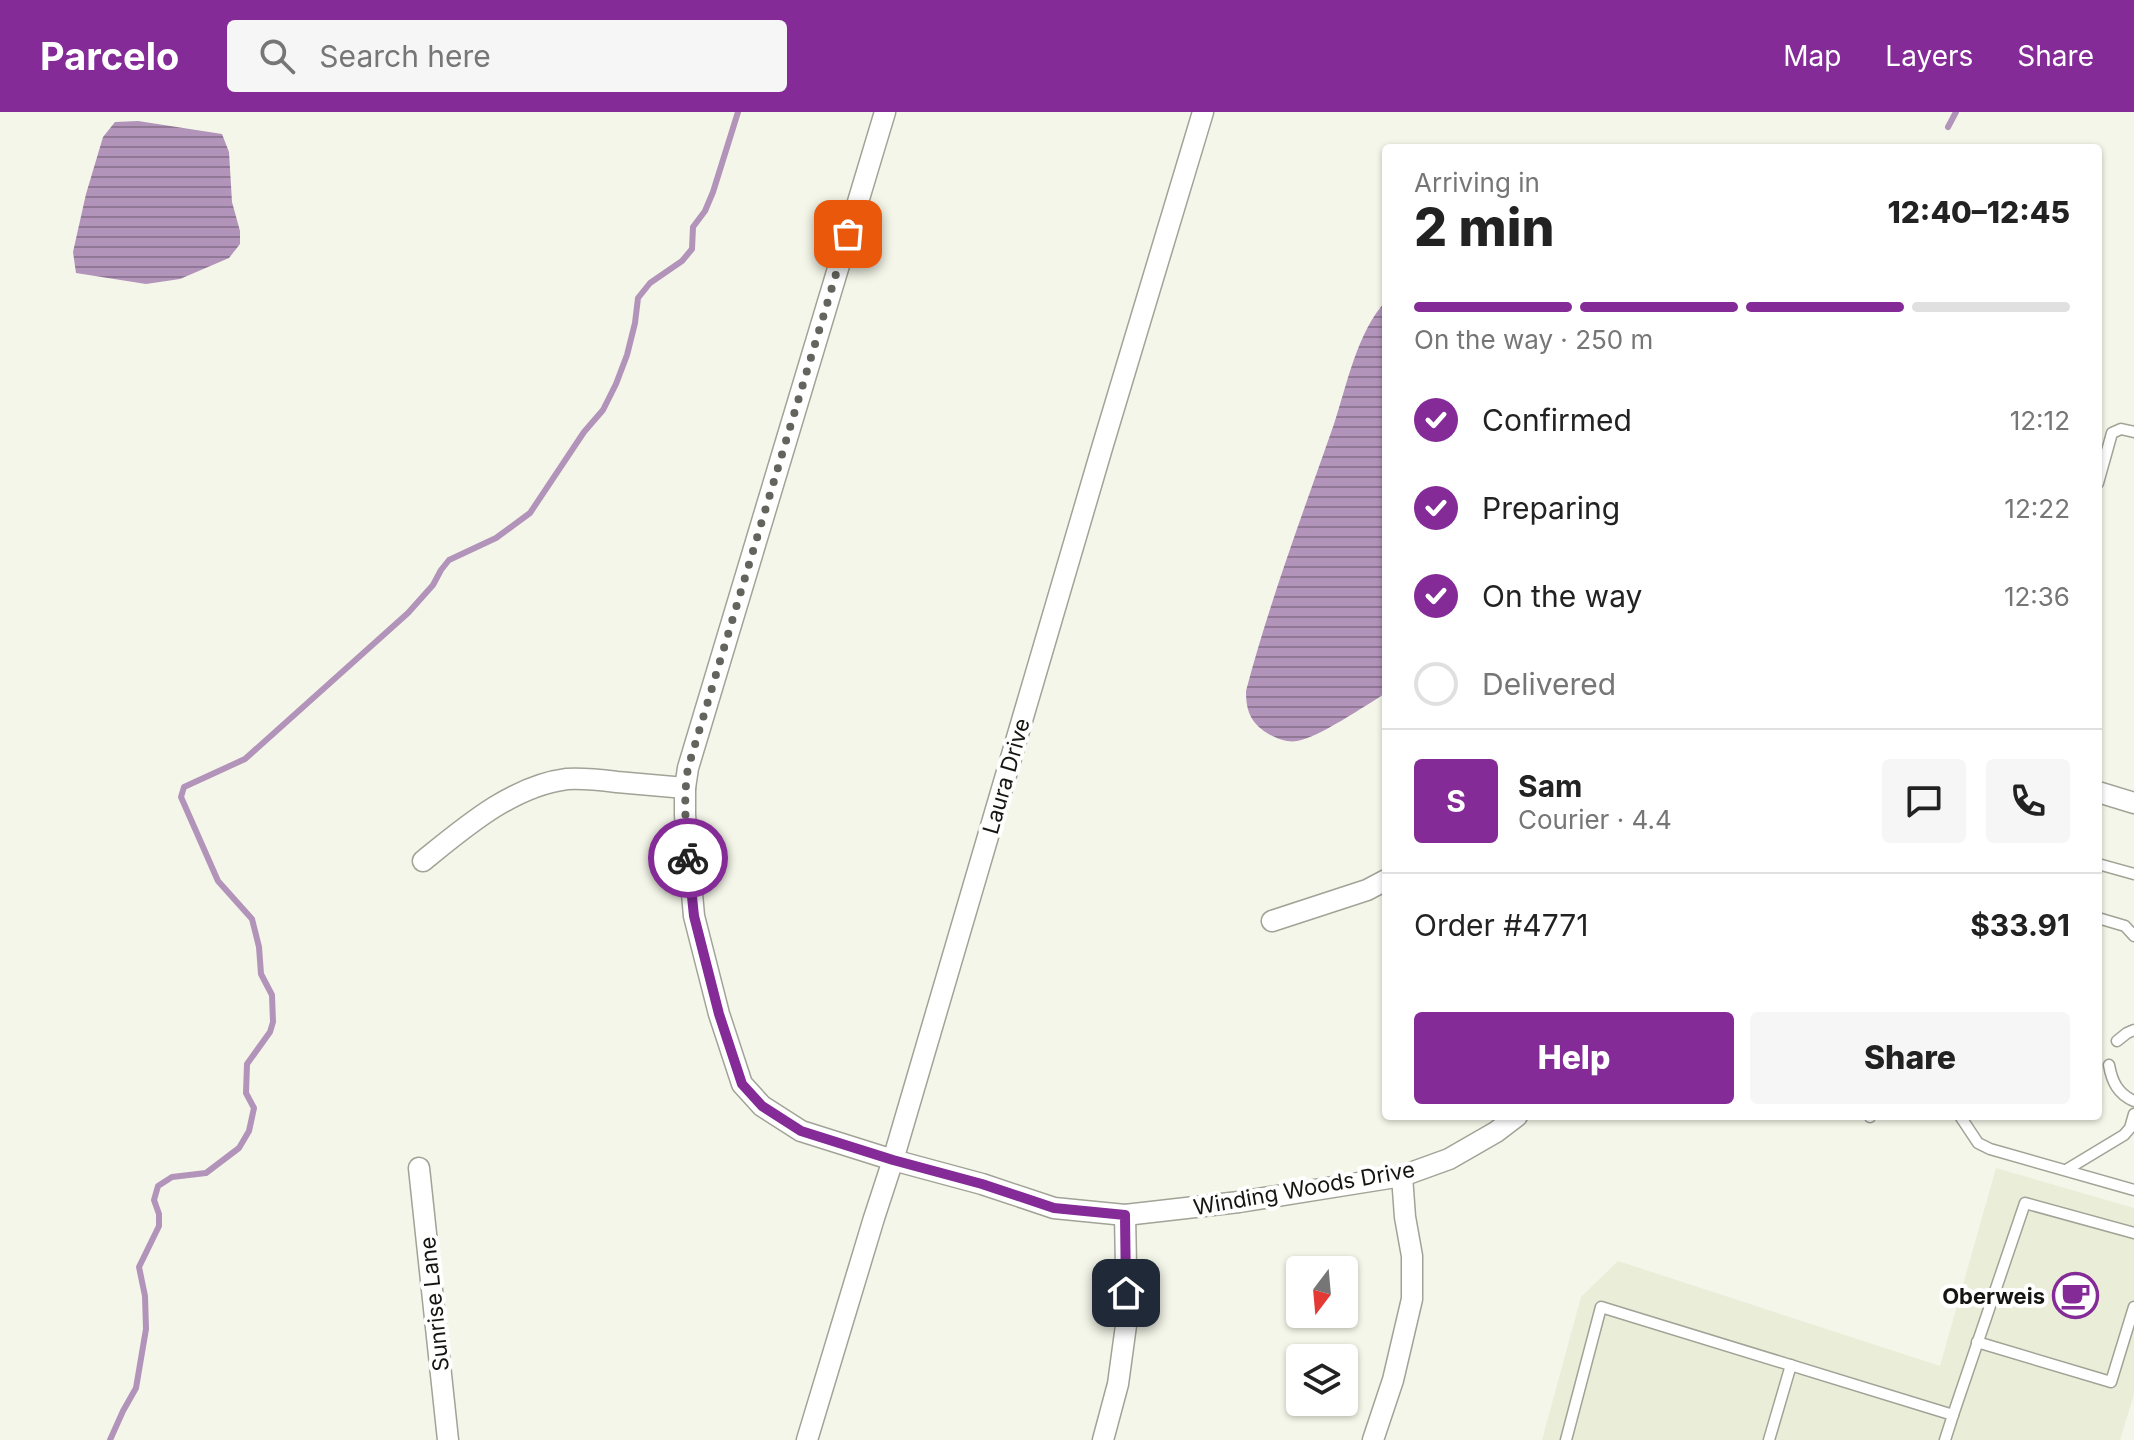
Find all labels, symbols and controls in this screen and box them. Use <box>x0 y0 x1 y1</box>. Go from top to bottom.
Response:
search box <box>227 20 787 92</box>
text: Parcelo <box>40 33 179 79</box>
icon: search <box>255 34 299 78</box>
text: Search here <box>319 38 491 74</box>
text: Map <box>1783 39 1841 73</box>
text: Layers <box>1885 39 1973 73</box>
text: Share <box>2017 39 2094 73</box>
text: Arriving in <box>1414 167 1540 198</box>
text: 12:40–12:45 <box>1887 194 2070 230</box>
text: 2 min <box>1414 196 1555 259</box>
pin <box>814 200 882 268</box>
icon: bag <box>826 212 870 256</box>
text: On the way · 250 m <box>1414 324 1653 355</box>
icon: check <box>1414 398 1458 442</box>
text: Confirmed <box>1482 402 1632 438</box>
text: 12:12 <box>2010 405 2070 436</box>
icon: check <box>1414 486 1458 530</box>
text: Preparing <box>1482 490 1620 526</box>
text: 12:22 <box>2004 493 2070 524</box>
icon: check <box>1414 574 1458 618</box>
text: On the way <box>1482 578 1642 614</box>
text: 12:36 <box>2004 581 2070 612</box>
text: Delivered <box>1482 666 1616 702</box>
street label: Laura Drive <box>977 715 1035 837</box>
button: chat <box>1882 759 1966 843</box>
button: phone <box>1986 759 2070 843</box>
text: Sam <box>1518 768 1582 804</box>
text: S <box>1446 783 1466 819</box>
text: Courier · 4.4 <box>1518 804 1672 835</box>
courier <box>648 818 728 898</box>
icon: bike <box>666 836 710 880</box>
text: Order #4771 <box>1414 907 1588 943</box>
text: $33.91 <box>1970 907 2070 943</box>
button: Help <box>1414 1012 1734 1104</box>
button: Share <box>1750 1012 2070 1104</box>
street label: Winding Woods Drive <box>1191 1156 1417 1220</box>
street label: Sunrise Lane <box>414 1235 454 1373</box>
north arrow <box>1286 1256 1358 1328</box>
map controls <box>1286 1256 1358 1416</box>
pin <box>1092 1259 1160 1327</box>
icon: home <box>1104 1271 1148 1315</box>
cafe icon: Oberweis <box>2052 1272 2100 1320</box>
place label: Oberweis <box>1942 1283 2045 1309</box>
button: layers <box>1286 1344 1358 1416</box>

